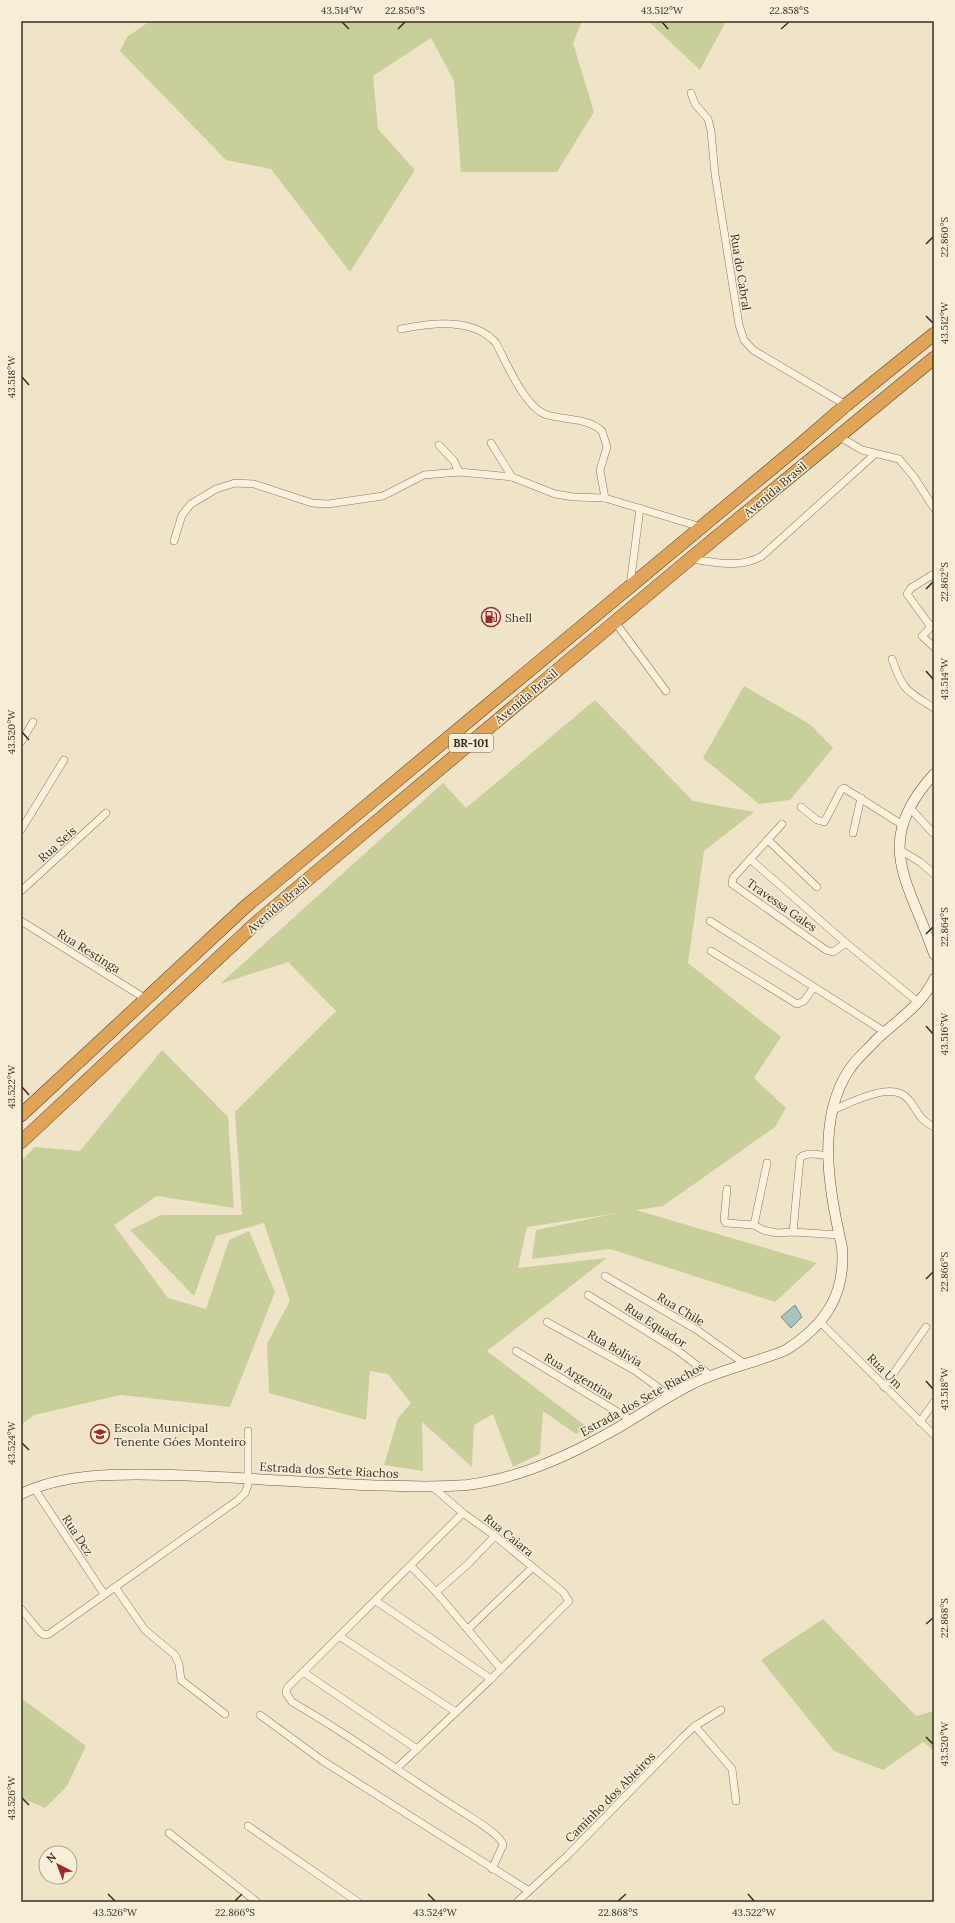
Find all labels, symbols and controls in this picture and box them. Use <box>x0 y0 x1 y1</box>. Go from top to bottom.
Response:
text: 43.514°W <box>321 4 364 17</box>
text: 22.856°S <box>385 4 425 17</box>
text: 43.512°W <box>641 4 684 17</box>
text: 22.858°S <box>769 4 809 17</box>
text: 22.860°S <box>938 216 951 257</box>
street label: Rua do Cabral <box>728 233 754 311</box>
text: 43.512°W <box>938 301 951 344</box>
text: 43.518°W <box>5 355 18 398</box>
street label: Avenida Brasil <box>740 458 810 520</box>
text: 22.862°S <box>938 562 951 602</box>
fuel station icon: Shell <box>480 606 502 628</box>
place label: Shell <box>505 610 532 625</box>
text: 43.514°W <box>938 657 951 700</box>
street label: Avenida Brasil <box>491 665 561 727</box>
text: 43.520°W <box>5 709 18 754</box>
road number: BR-101 <box>449 734 493 752</box>
street label: Rua Seis <box>35 823 80 865</box>
street label: Avenida Brasil <box>243 874 312 937</box>
street label: Travessa Gales <box>744 875 820 935</box>
text: 22.864°S <box>938 907 951 947</box>
street label: Rua Restinga <box>55 926 123 976</box>
text: 43.516°W <box>938 1012 951 1055</box>
text: 43.522°W <box>5 1064 18 1109</box>
text: 22.866°S <box>938 1252 951 1292</box>
street label: Rua Chile <box>655 1289 708 1329</box>
street label: Rua Equador <box>622 1299 691 1351</box>
street label: Rua Bolívia <box>585 1326 645 1370</box>
street label: Rua Argentina <box>542 1349 616 1403</box>
street label: Rua Um <box>864 1350 906 1392</box>
street label: Estrada dos Sete Riachos <box>577 1358 707 1439</box>
text: 43.518°W <box>938 1367 951 1410</box>
text: 43.524°W <box>5 1420 18 1465</box>
place label: Escola Municipal Tenente Góes Monteiro <box>114 1420 246 1449</box>
school or university icon: Escola Municipal Tenente Góes Monteiro <box>89 1423 111 1445</box>
street label: Estrada dos Sete Riachos <box>259 1459 399 1481</box>
street label: Rua Caiara <box>481 1510 537 1560</box>
street label: Rua Dez <box>59 1512 97 1558</box>
text: 22.868°S <box>938 1598 951 1638</box>
text: 43.520°W <box>938 1721 951 1766</box>
street label: Caminho dos Abieiros <box>562 1748 659 1845</box>
text: 43.526°W <box>5 1775 18 1820</box>
north arrow <box>38 1845 78 1885</box>
text: N <box>43 1849 60 1866</box>
text: 43.526°W <box>93 1906 138 1919</box>
text: 22.866°S <box>215 1906 255 1919</box>
text: 43.524°W <box>413 1906 458 1919</box>
text: 22.868°S <box>598 1906 638 1919</box>
text: 43.522°W <box>732 1906 777 1919</box>

